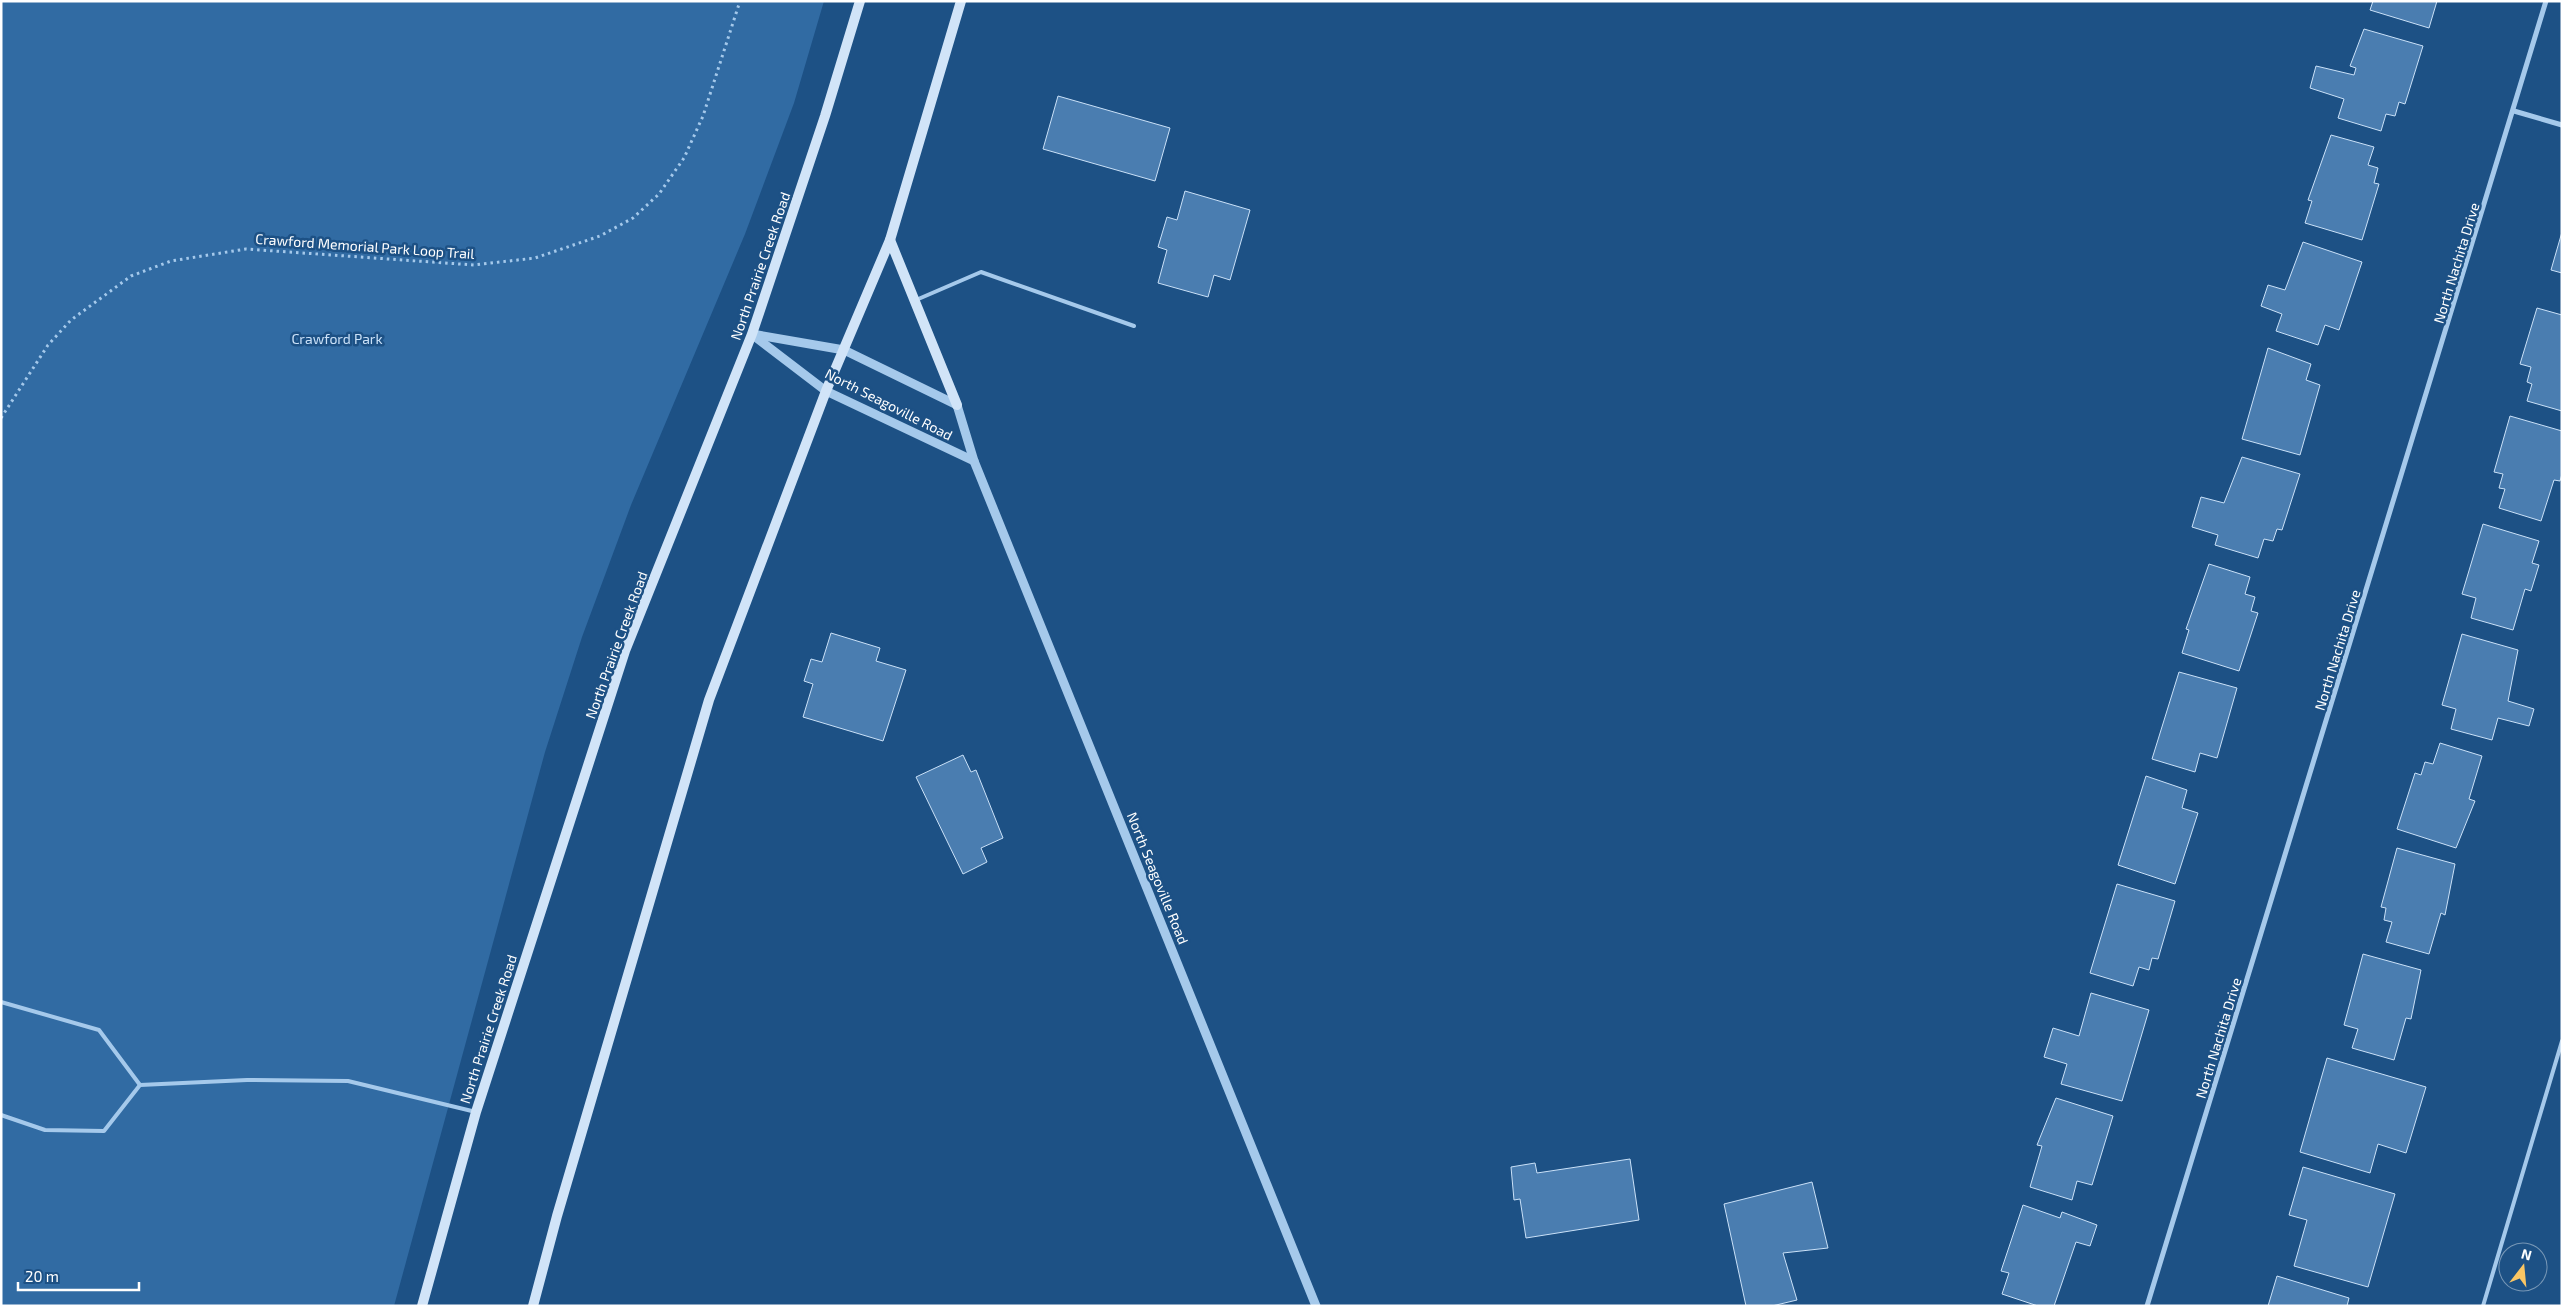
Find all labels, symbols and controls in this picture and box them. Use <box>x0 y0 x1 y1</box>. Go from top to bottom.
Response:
street label: North Prairie Creek Road <box>727 190 793 342</box>
street label: North Nachita Drive <box>2430 201 2482 325</box>
street label: Crawford Memorial Park Loop Trail <box>255 230 476 262</box>
park label: Crawford Park <box>291 330 383 347</box>
street label: North Seagoville Road <box>822 364 956 444</box>
street label: North Prairie Creek Road <box>581 569 651 721</box>
street label: North Nachita Drive <box>2311 588 2363 712</box>
street label: North Seagoville Road <box>1124 810 1192 946</box>
street label: North Prairie Creek Road <box>456 952 520 1106</box>
street label: North Nachita Drive <box>2192 976 2244 1100</box>
north arrow <box>2498 1242 2548 1292</box>
text: N <box>2520 1244 2534 1264</box>
scale bar <box>18 1260 139 1292</box>
text: 20 m <box>25 1267 59 1285</box>

